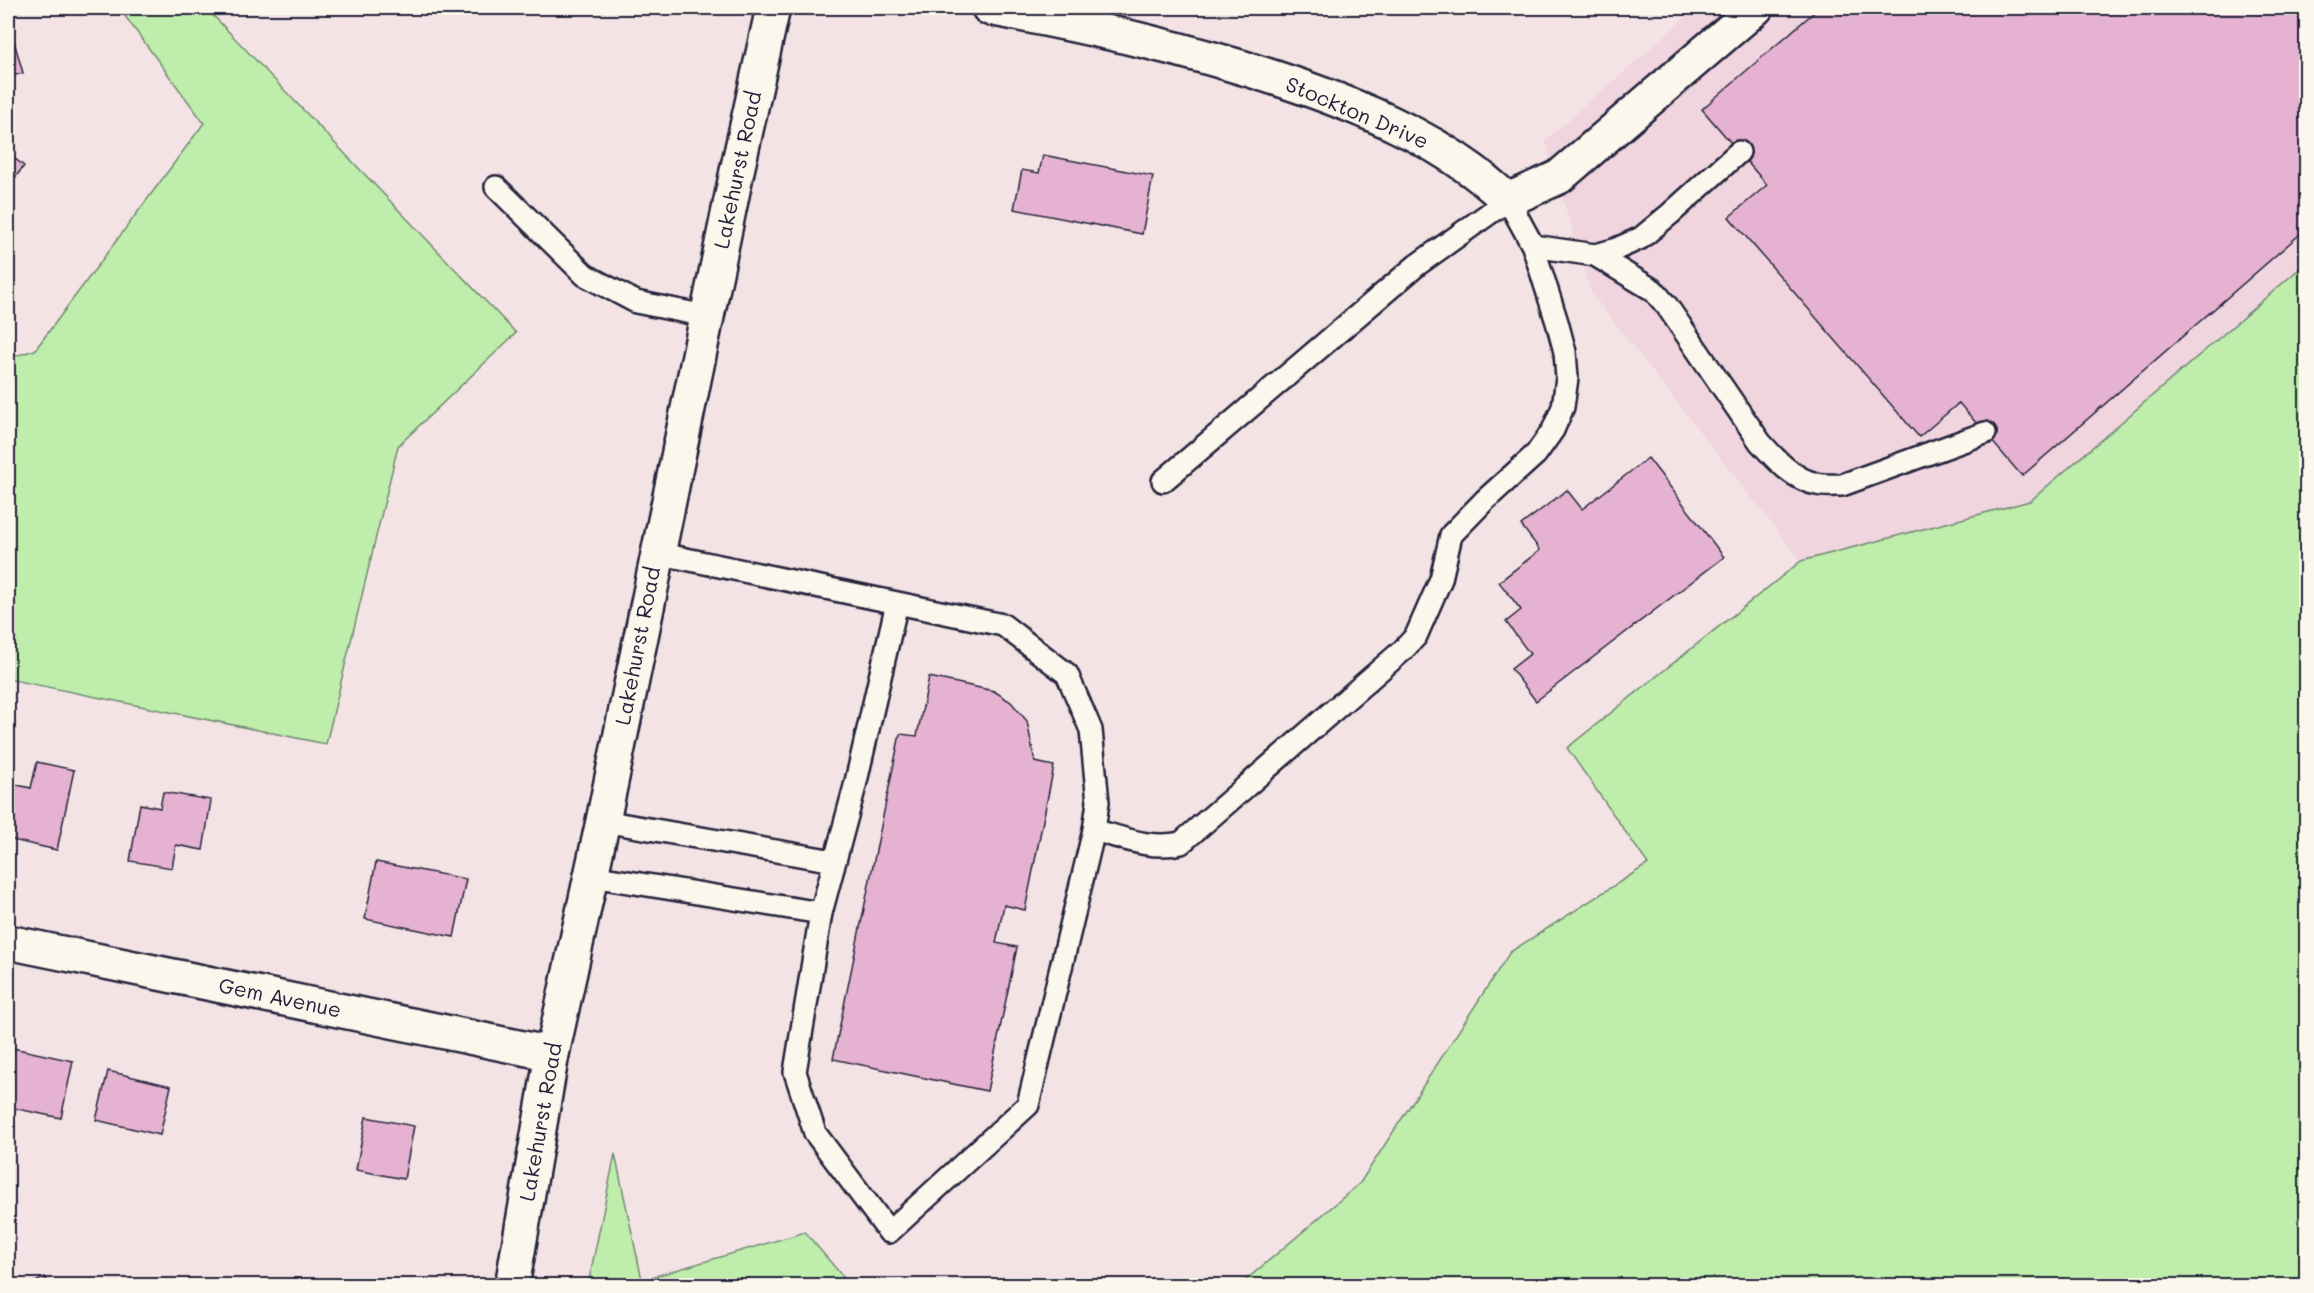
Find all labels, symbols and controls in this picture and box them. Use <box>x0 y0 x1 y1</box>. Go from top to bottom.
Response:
street label: Stockton Drive <box>1282 69 1433 154</box>
street label: Lakehurst Road <box>707 88 766 251</box>
street label: Lakehurst Road <box>608 564 665 727</box>
street label: Gem Avenue <box>217 970 344 1023</box>
street label: Lakehurst Road <box>512 1040 567 1203</box>

